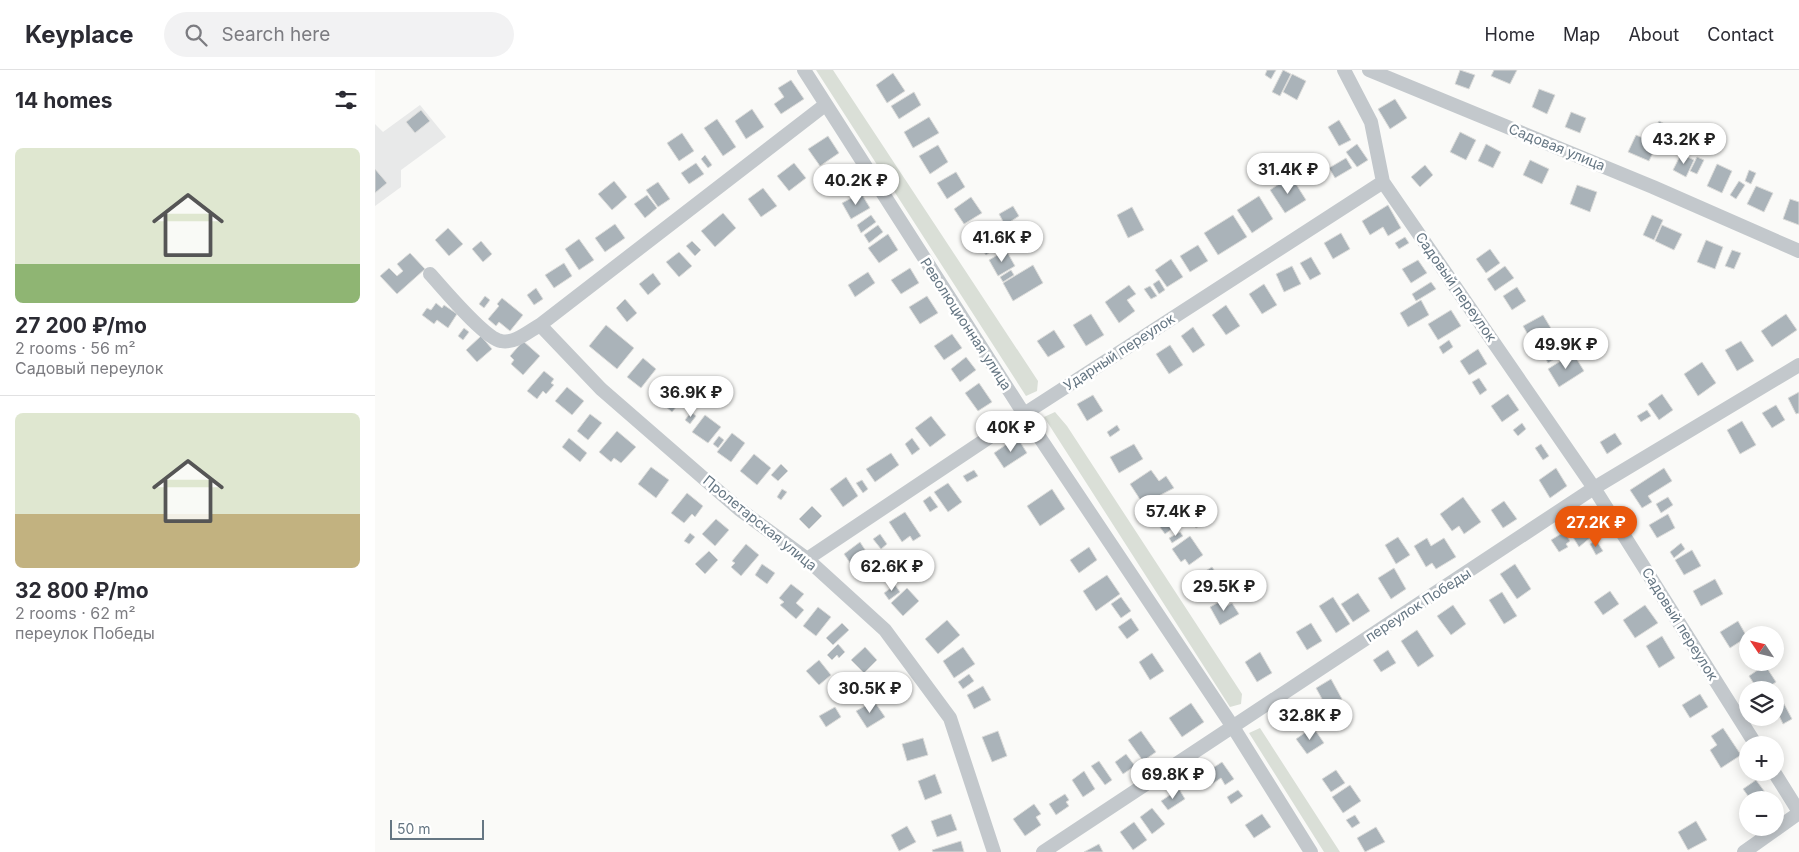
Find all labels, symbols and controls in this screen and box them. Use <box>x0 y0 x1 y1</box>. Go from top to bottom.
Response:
search box <box>164 12 514 57</box>
text: Keyplace <box>25 20 134 49</box>
icon: search <box>182 21 210 49</box>
text: Search here <box>222 23 330 46</box>
text: Home <box>1485 24 1535 45</box>
text: Map <box>1563 24 1600 45</box>
text: About <box>1628 24 1679 45</box>
text: Contact <box>1707 24 1774 45</box>
icon: filters <box>332 86 360 114</box>
text: 14 homes <box>15 88 113 113</box>
street label: Садовая улица <box>1506 119 1608 174</box>
pin: 43.2K ₽ <box>1638 122 1730 165</box>
text: 43.2K ₽ <box>1652 129 1716 149</box>
pin: 31.4K ₽ <box>1242 152 1334 195</box>
text: 31.4K ₽ <box>1258 159 1318 179</box>
pin: 40.2K ₽ <box>810 164 902 206</box>
text: 40.2K ₽ <box>824 170 888 190</box>
icon: home <box>143 180 233 270</box>
pin: 41.6K ₽ <box>956 220 1048 263</box>
text: 41.6K ₽ <box>972 227 1032 247</box>
street label: Садовый переулок <box>1412 229 1501 345</box>
street label: Революционная улица <box>917 254 1016 393</box>
street label: Ударный переулок <box>1060 309 1178 394</box>
text: 27 200 ₽/mo <box>15 313 147 338</box>
pin: 49.9K ₽ <box>1520 328 1612 370</box>
text: 49.9K ₽ <box>1534 334 1598 354</box>
text: 2 rooms · 56 m² <box>15 338 136 358</box>
text: Садовый переулок <box>15 358 163 378</box>
pin: 36.9K ₽ <box>645 376 737 418</box>
text: 36.9K ₽ <box>660 382 722 402</box>
pin: 40K ₽ <box>976 410 1046 453</box>
text: 40K ₽ <box>987 417 1035 437</box>
icon: home <box>143 446 233 536</box>
street label: Пролетарская улица <box>700 471 821 574</box>
pin: 57.4K ₽ <box>1130 494 1222 537</box>
text: 57.4K ₽ <box>1146 501 1206 521</box>
pin: 27.2K ₽ <box>1550 506 1642 548</box>
text: 27.2K ₽ <box>1566 512 1626 532</box>
pin: 62.6K ₽ <box>846 550 938 592</box>
text: 62.6K ₽ <box>861 556 923 576</box>
street label: переулок Победы <box>1362 564 1474 645</box>
street label: Садовый переулок <box>1639 564 1722 684</box>
pin: 29.5K ₽ <box>1178 570 1270 612</box>
text: 29.5K ₽ <box>1193 576 1255 596</box>
text: 32 800 ₽/mo <box>15 578 149 603</box>
text: 2 rooms · 62 m² <box>15 603 136 623</box>
text: переулок Победы <box>15 623 155 643</box>
north arrow <box>1739 626 1784 671</box>
map controls <box>1739 626 1784 836</box>
pin: 30.5K ₽ <box>824 672 916 714</box>
text: 30.5K ₽ <box>838 678 902 698</box>
button: layers <box>1739 681 1784 726</box>
pin: 32.8K ₽ <box>1264 698 1356 741</box>
text: 32.8K ₽ <box>1279 705 1341 725</box>
button: + <box>1739 736 1784 781</box>
pin: 69.8K ₽ <box>1127 758 1219 800</box>
text: 69.8K ₽ <box>1142 764 1204 784</box>
button: − <box>1739 791 1784 836</box>
scale bar <box>390 817 484 840</box>
text: 50 m <box>397 820 431 837</box>

